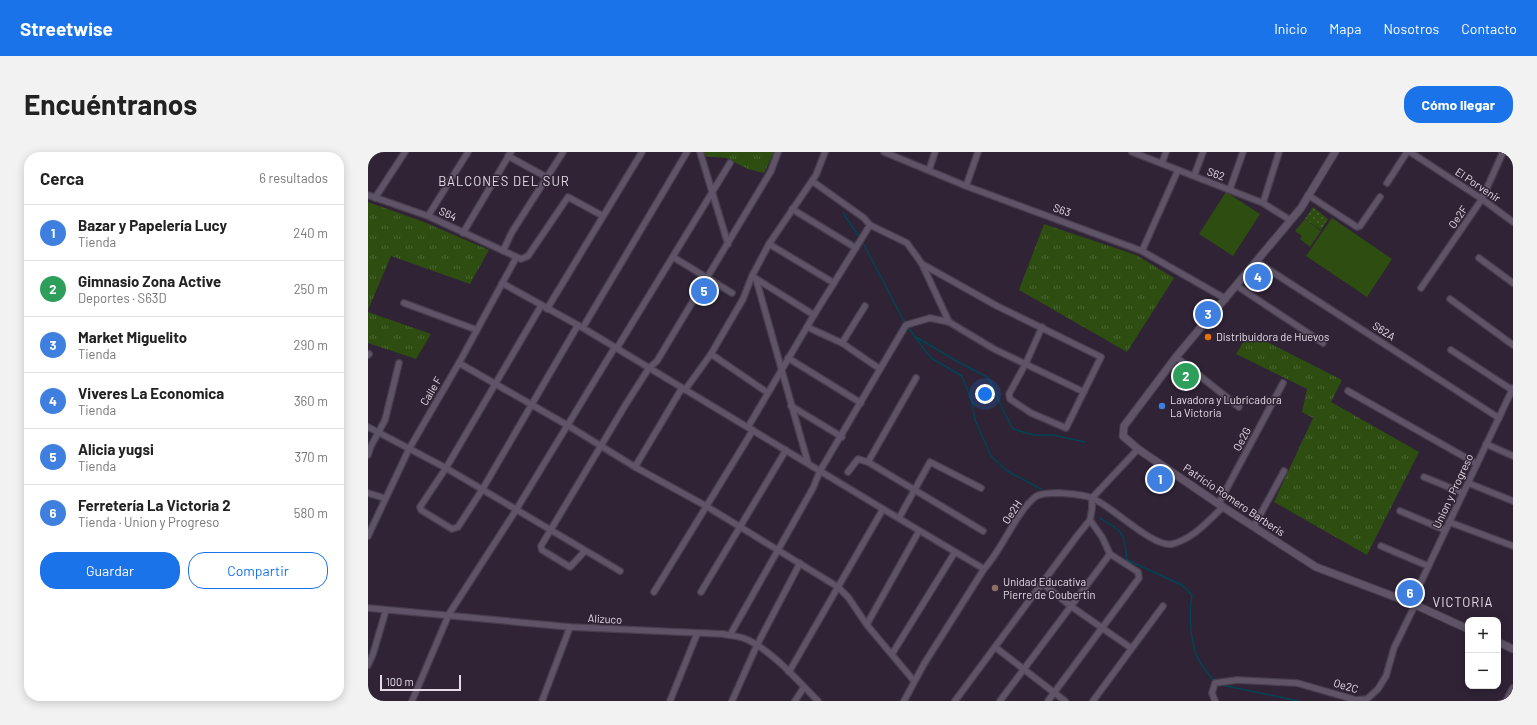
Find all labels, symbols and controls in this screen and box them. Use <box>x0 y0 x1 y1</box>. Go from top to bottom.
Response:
text: Streetwise <box>20 17 113 40</box>
text: Inicio <box>1274 20 1307 37</box>
text: Mapa <box>1329 20 1361 37</box>
text: Nosotros <box>1383 20 1439 37</box>
text: Contacto <box>1461 20 1517 37</box>
button: Cómo llegar <box>1404 86 1513 123</box>
text: Encuéntranos <box>24 87 197 121</box>
street label: S62 <box>1206 164 1227 183</box>
street label: El Porvenir <box>1453 165 1503 204</box>
text: Cerca <box>40 168 84 188</box>
text: 6 resultados <box>259 170 328 186</box>
district label: BALCONES DEL SUR <box>438 173 570 189</box>
street label: S63 <box>1052 200 1073 219</box>
street label: Oe2F <box>1445 203 1470 231</box>
street label: S64 <box>437 204 459 223</box>
text: Bazar y Papelería Lucy <box>78 216 227 234</box>
text: 1 <box>51 225 55 241</box>
text: 240 m <box>293 225 328 241</box>
text: Tienda <box>78 234 116 250</box>
pin: 4 <box>1245 262 1271 292</box>
text: Gimnasio Zona Active <box>78 272 221 290</box>
pin: 5 <box>691 276 717 306</box>
text: 2 <box>49 281 57 297</box>
text: 250 m <box>294 281 328 297</box>
text: Deportes · S63D <box>78 290 167 306</box>
pin: 3 <box>1195 299 1221 329</box>
street label: S62A <box>1370 318 1398 343</box>
text: Market Miguelito <box>78 328 187 346</box>
place label: Distribuidora de Huevos <box>1216 330 1329 343</box>
marker: Distribuidora de Huevos <box>1203 332 1213 342</box>
text: 3 <box>49 337 57 353</box>
text: 290 m <box>294 337 328 353</box>
text: Tienda <box>78 346 116 362</box>
pin: 2 <box>1173 361 1199 391</box>
street label: Calle F <box>417 374 444 408</box>
text: Viveres La Economica <box>78 384 224 402</box>
your location <box>975 384 995 404</box>
text: 4 <box>49 393 57 409</box>
text: 360 m <box>294 393 328 409</box>
place label: Lavadora y Lubricadora La Victoria <box>1170 393 1282 419</box>
marker: Lavadora y Lubricadora La Victoria <box>1157 401 1167 411</box>
text: Tienda <box>78 402 116 418</box>
street label: Oe2G <box>1230 425 1253 453</box>
text: Alicia yugsi <box>78 440 154 458</box>
text: 5 <box>49 449 57 465</box>
text: 370 m <box>294 449 328 465</box>
street label: Union y Progreso <box>1430 452 1475 530</box>
text: Tienda <box>78 458 116 474</box>
street label: Patricio Romero Barberis <box>1181 461 1288 538</box>
pin: 1 <box>1147 464 1173 494</box>
text: Ferretería La Victoria 2 <box>78 496 231 514</box>
street label: Oe2H <box>999 497 1024 526</box>
text: 6 <box>50 505 56 521</box>
text: 580 m <box>294 505 328 521</box>
text: Tienda · Union y Progreso <box>78 514 219 530</box>
button: Guardar <box>40 552 180 589</box>
button: Compartir <box>188 552 328 589</box>
place label: Unidad Educativa Pierre de Coubertin <box>1003 575 1096 601</box>
pin: 6 <box>1397 578 1423 608</box>
marker: Unidad Educativa Pierre de Coubertin <box>990 583 1000 593</box>
district label: VICTORIA <box>1433 594 1493 610</box>
street label: Alizuco <box>587 611 623 626</box>
map controls <box>1465 617 1501 689</box>
button: + <box>1465 617 1501 653</box>
button: − <box>1465 653 1501 689</box>
scale bar <box>380 673 461 692</box>
text: 100 m <box>386 675 414 688</box>
street label: Oe2C <box>1332 676 1360 695</box>

